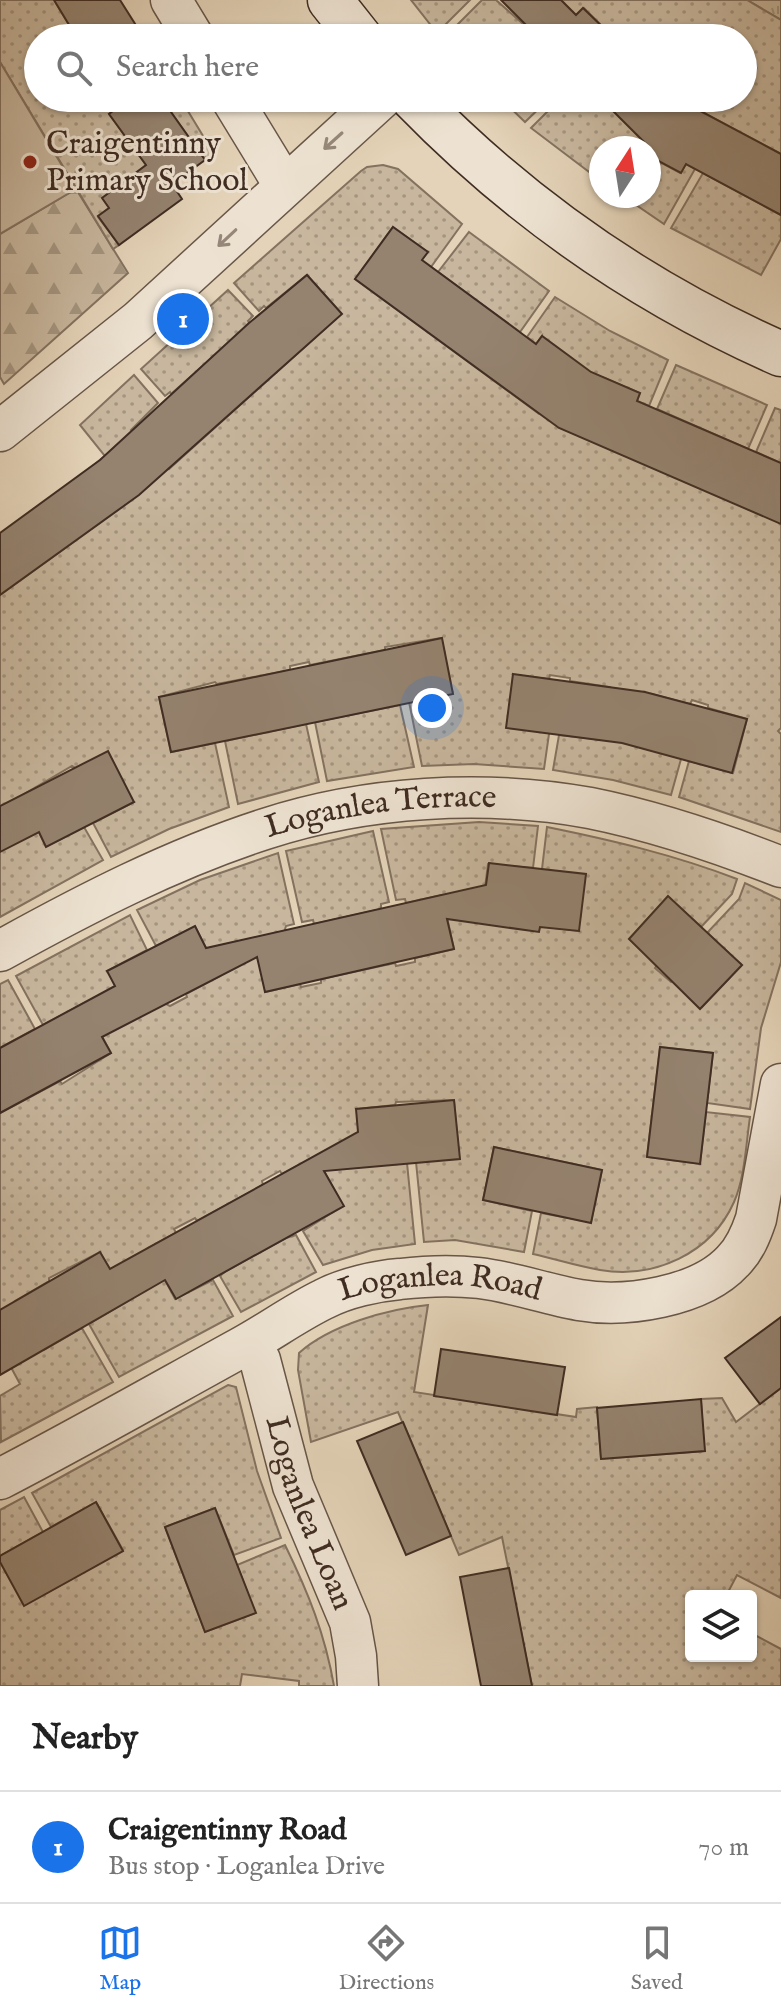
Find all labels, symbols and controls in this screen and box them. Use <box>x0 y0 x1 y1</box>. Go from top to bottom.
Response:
search box <box>24 24 757 112</box>
icon: search <box>52 46 96 90</box>
text: Search here <box>116 49 259 87</box>
place label: Craigentinny Primary School <box>46 124 248 202</box>
one-way arrow <box>324 132 344 150</box>
north arrow <box>589 136 661 208</box>
marker: Craigentinny Primary School <box>21 153 39 171</box>
one-way arrow <box>218 228 238 246</box>
pin: 1 <box>157 289 209 349</box>
your location <box>412 688 452 728</box>
street label: Loganlea Terrace <box>260 777 497 848</box>
street label: Loganlea Road <box>333 1256 547 1312</box>
street label: Loganlea Loan <box>255 1412 363 1616</box>
map controls <box>685 1590 757 1662</box>
button: layers <box>685 1590 757 1662</box>
text: Nearby <box>32 1717 138 1760</box>
text: Craigentinny Road <box>108 1812 346 1850</box>
text: 1 <box>53 1831 63 1864</box>
text: 70 m <box>698 1831 749 1864</box>
text: Bus stop · Loganlea Drive <box>108 1850 385 1883</box>
tab: Map <box>98 1921 142 1997</box>
tab: Directions <box>339 1921 434 1997</box>
tab: Saved <box>631 1921 683 1997</box>

